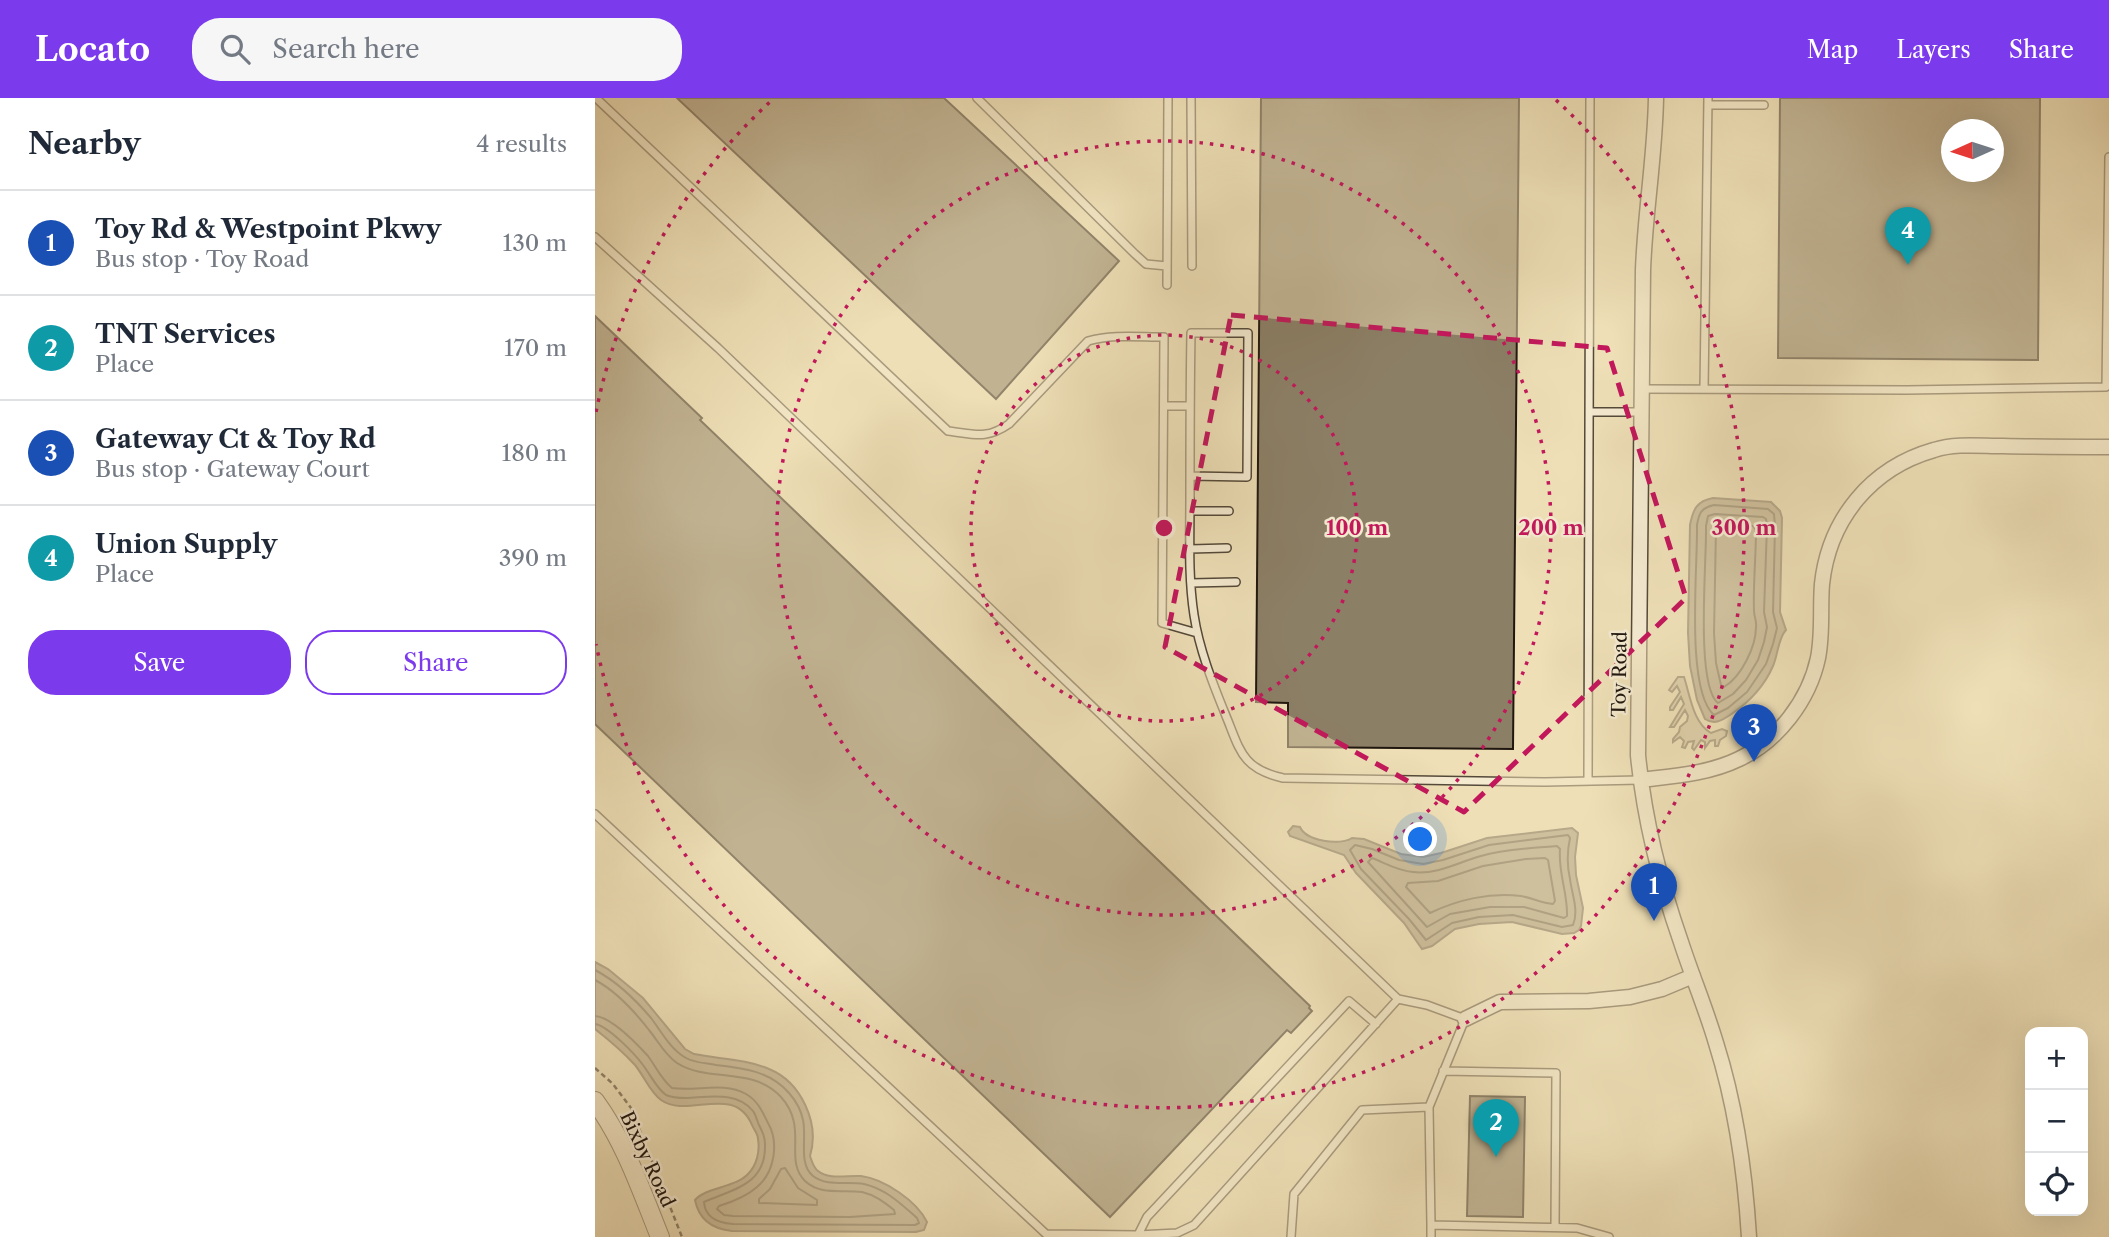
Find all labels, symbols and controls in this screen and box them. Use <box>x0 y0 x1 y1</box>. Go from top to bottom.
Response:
search box <box>192 18 682 81</box>
text: Locato <box>35 29 150 70</box>
icon: search <box>216 30 254 68</box>
text: Search here <box>272 33 420 65</box>
text: Map <box>1807 35 1858 64</box>
text: Layers <box>1896 35 1971 64</box>
text: Share <box>2009 35 2074 64</box>
north arrow <box>1941 119 2004 182</box>
text: Nearby <box>28 125 141 162</box>
text: 4 results <box>476 130 567 158</box>
pin: 4 <box>1885 207 1931 265</box>
text: Toy Rd & Westpoint Pkwy <box>95 213 441 245</box>
text: 1 <box>46 229 56 257</box>
text: 130 m <box>503 229 567 257</box>
text: Bus stop · Toy Road <box>95 245 309 273</box>
text: TNT Services <box>95 318 275 350</box>
text: 2 <box>44 334 58 362</box>
text: 170 m <box>504 334 567 362</box>
text: Place <box>95 350 154 378</box>
text: Gateway Ct & Toy Rd <box>95 423 376 455</box>
text: 3 <box>45 439 58 467</box>
text: 180 m <box>502 439 567 467</box>
text: Bus stop · Gateway Court <box>95 455 370 483</box>
text: 100 m <box>1326 515 1388 540</box>
text: 200 m <box>1518 515 1584 540</box>
text: 300 m <box>1712 515 1776 540</box>
centre of rings <box>1152 516 1176 540</box>
text: Union Supply <box>95 528 277 560</box>
text: 4 <box>44 544 58 572</box>
text: 390 m <box>499 544 567 572</box>
text: Place <box>95 560 154 588</box>
button: Save <box>28 630 291 695</box>
button: Share <box>305 630 567 695</box>
street label: Toy Road <box>1607 631 1632 717</box>
pin: 3 <box>1731 704 1777 762</box>
your location <box>1403 822 1437 856</box>
pin: 1 <box>1631 863 1677 921</box>
map controls <box>2025 1027 2088 1216</box>
button: + <box>2025 1027 2088 1090</box>
button: − <box>2025 1090 2088 1153</box>
pin: 2 <box>1473 1099 1519 1157</box>
street label: Bixby Road <box>615 1108 680 1211</box>
button: locate <box>2025 1153 2088 1216</box>

